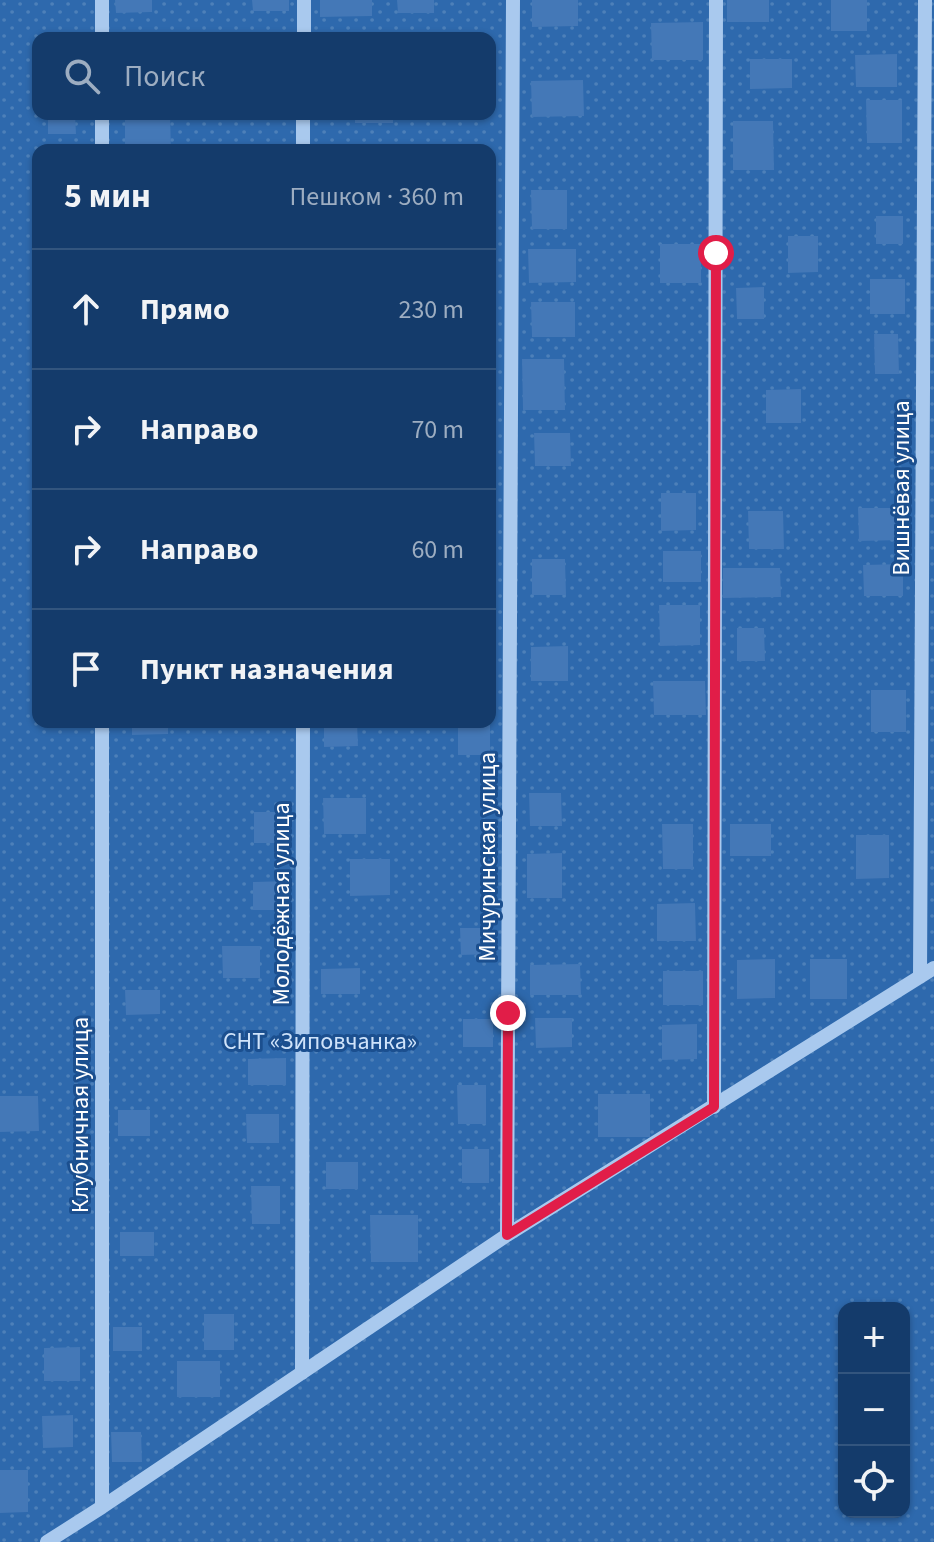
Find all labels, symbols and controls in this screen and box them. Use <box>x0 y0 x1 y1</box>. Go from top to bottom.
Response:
search box <box>32 32 496 120</box>
icon: search <box>60 54 104 98</box>
text: Поиск <box>124 55 205 98</box>
text: 5 мин <box>64 172 151 221</box>
text: Пешком · 360 m <box>289 178 464 215</box>
route start <box>698 235 734 271</box>
icon: ahead <box>64 287 108 331</box>
text: Прямо <box>140 288 230 331</box>
text: 230 m <box>398 291 464 328</box>
street label: Вишнёвая улица <box>884 400 919 576</box>
icon: right <box>64 407 108 451</box>
text: Направо <box>140 408 258 451</box>
text: 70 m <box>411 411 464 448</box>
icon: right <box>64 527 108 571</box>
text: Направо <box>140 528 258 571</box>
text: 60 m <box>411 531 464 568</box>
icon: arrive <box>64 647 108 691</box>
text: Пункт назначения <box>140 648 394 691</box>
street label: Мичуринская улица <box>470 752 505 962</box>
street label: Молодёжная улица <box>264 803 299 1005</box>
route end <box>490 995 526 1031</box>
street label: Клубничная улица <box>63 1017 98 1213</box>
park label: СНТ «Зиповчанка» <box>223 1024 417 1059</box>
map controls <box>838 1302 910 1518</box>
button: + <box>838 1302 910 1374</box>
button: − <box>838 1374 910 1446</box>
button: locate <box>838 1446 910 1518</box>

